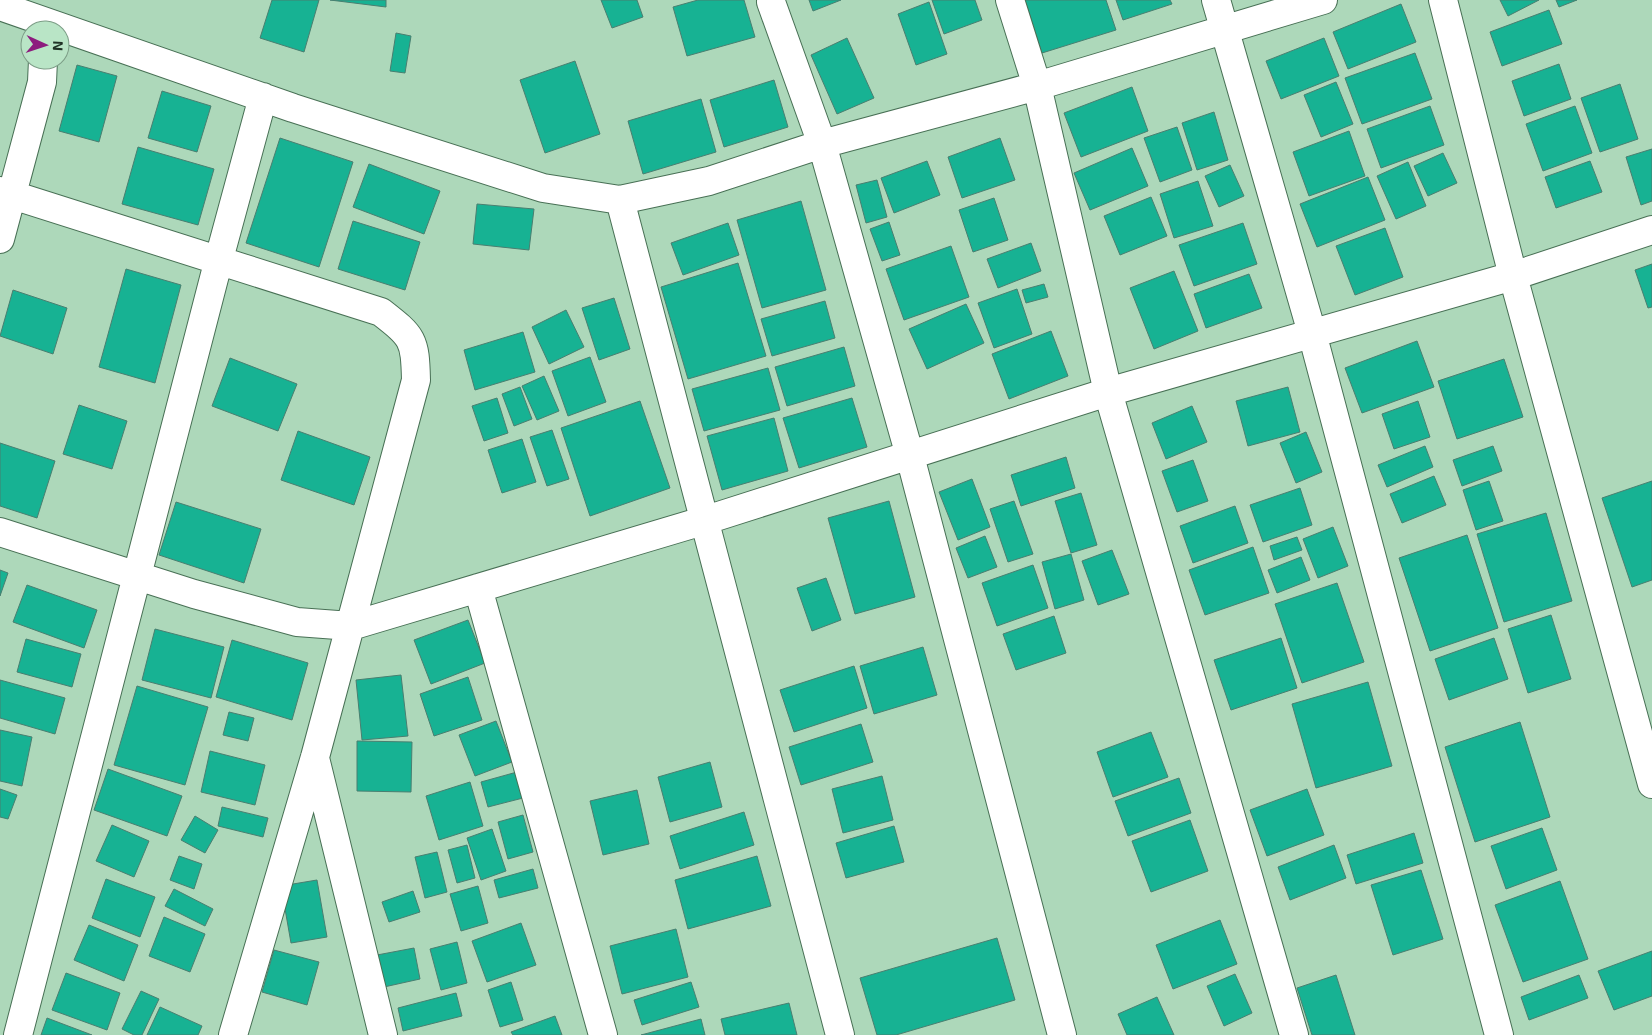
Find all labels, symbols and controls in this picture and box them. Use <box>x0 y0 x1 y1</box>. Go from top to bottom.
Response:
north arrow <box>20 20 70 70</box>
text: N <box>50 40 67 51</box>

